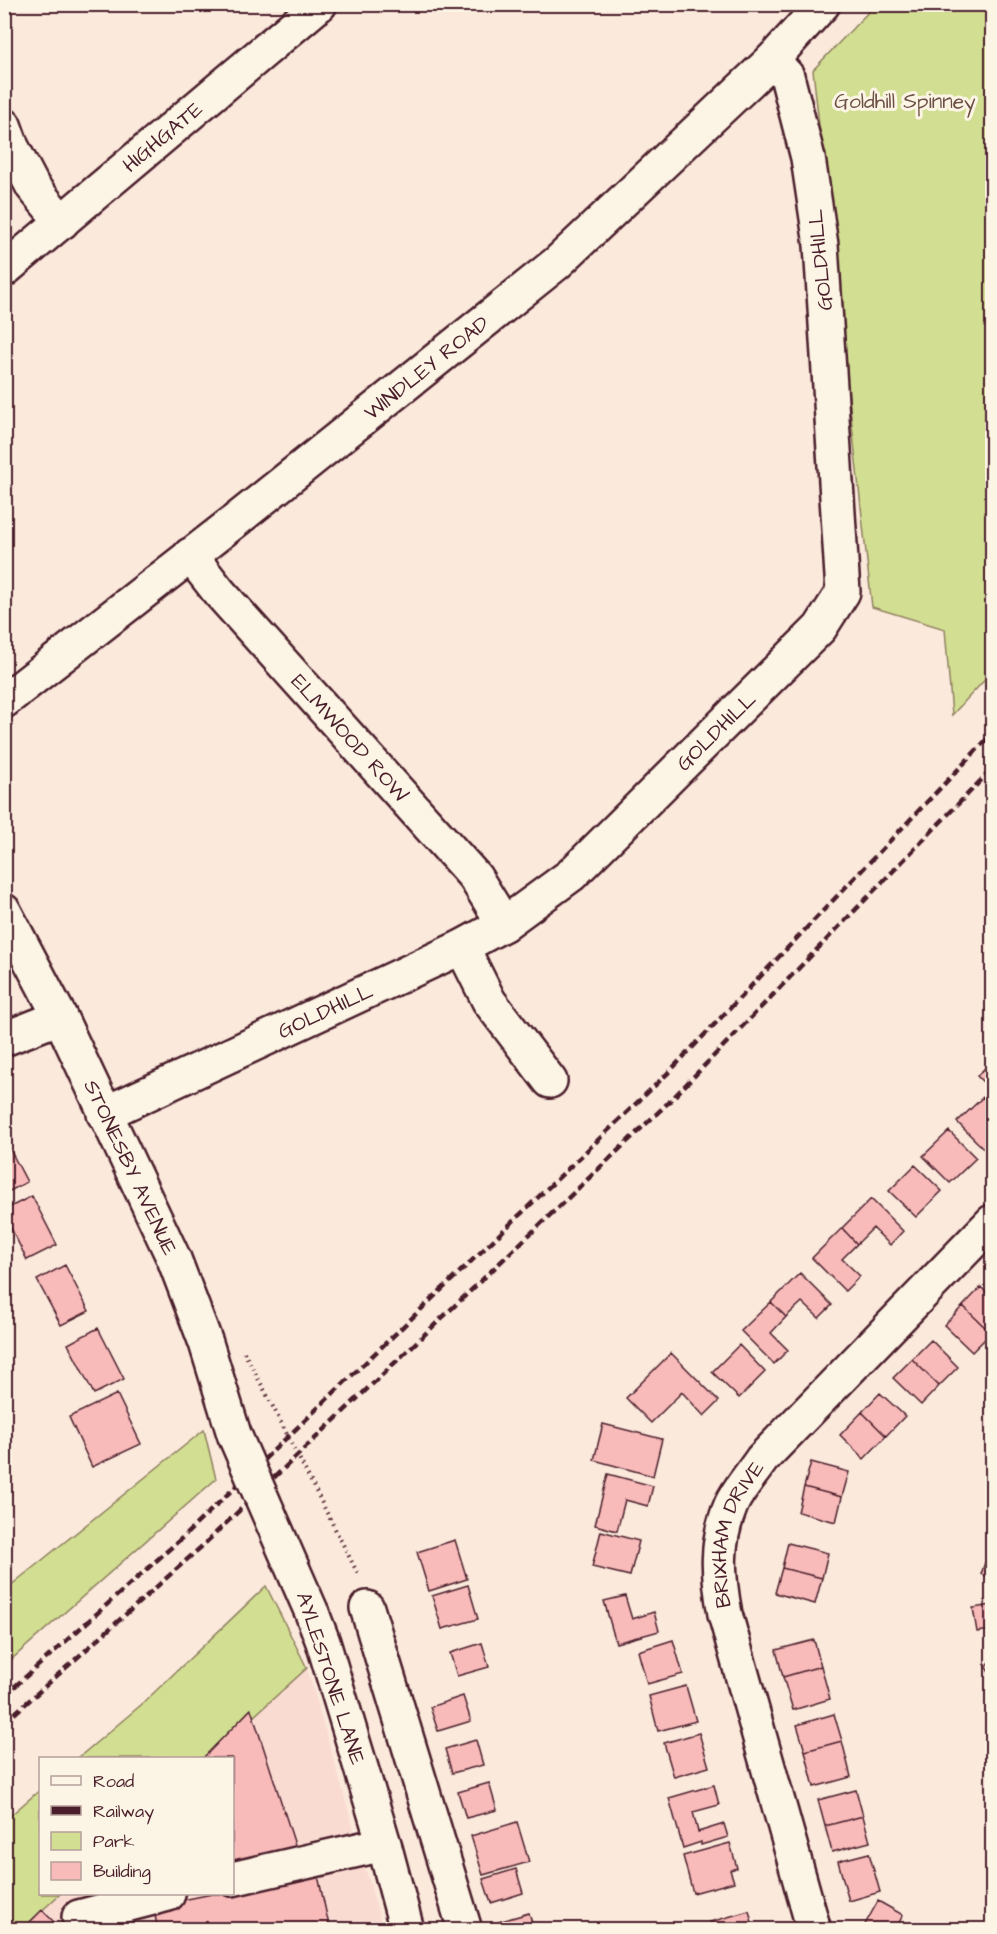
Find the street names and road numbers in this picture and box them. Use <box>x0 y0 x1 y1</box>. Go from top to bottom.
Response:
street label: HIGHGATE <box>116 94 209 179</box>
street label: GOLDHILL <box>801 207 840 312</box>
street label: WINDLEY ROAD <box>358 309 495 427</box>
street label: ELMWOOD ROW <box>284 668 415 809</box>
street label: GOLDHILL <box>670 685 763 778</box>
street label: GOLDHILL <box>273 976 378 1046</box>
street label: STONESBY AVENUE <box>77 1075 184 1260</box>
street label: BRIXHAM DRIVE <box>705 1455 771 1610</box>
street label: AYLESTONE LANE <box>289 1588 372 1769</box>

